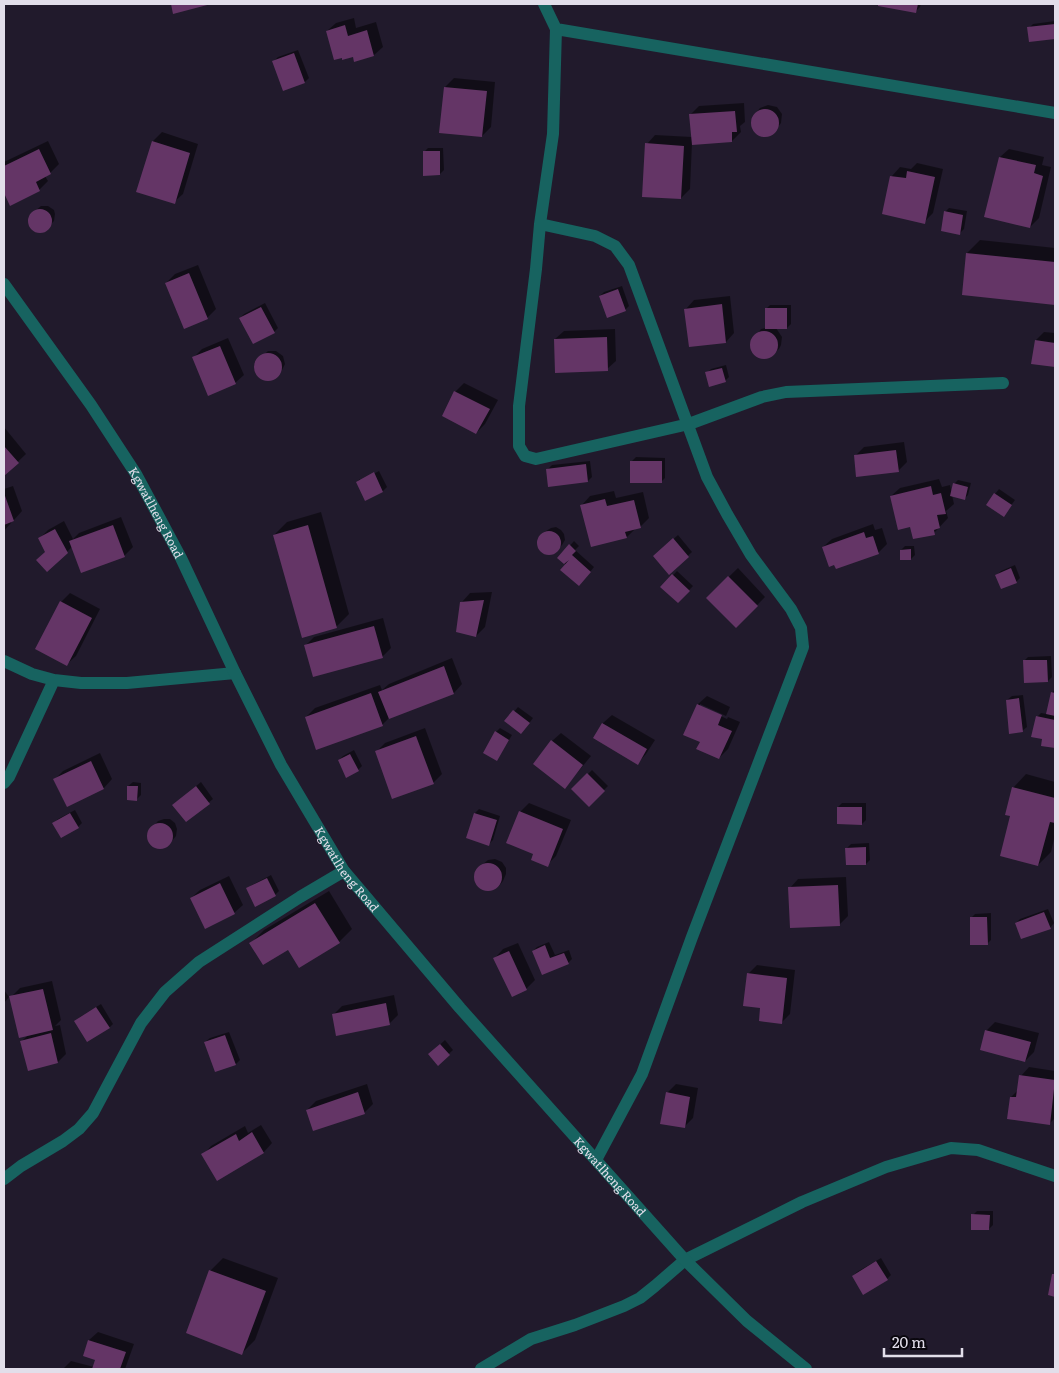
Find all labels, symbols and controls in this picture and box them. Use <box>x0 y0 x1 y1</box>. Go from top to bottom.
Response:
street label: Kgwatlheng Road <box>125 463 189 562</box>
street label: Kgwatlheng Road <box>310 823 384 916</box>
street label: Kgwatlheng Road <box>570 1133 651 1220</box>
scale bar <box>884 1326 962 1358</box>
text: 20 m <box>892 1330 926 1353</box>

